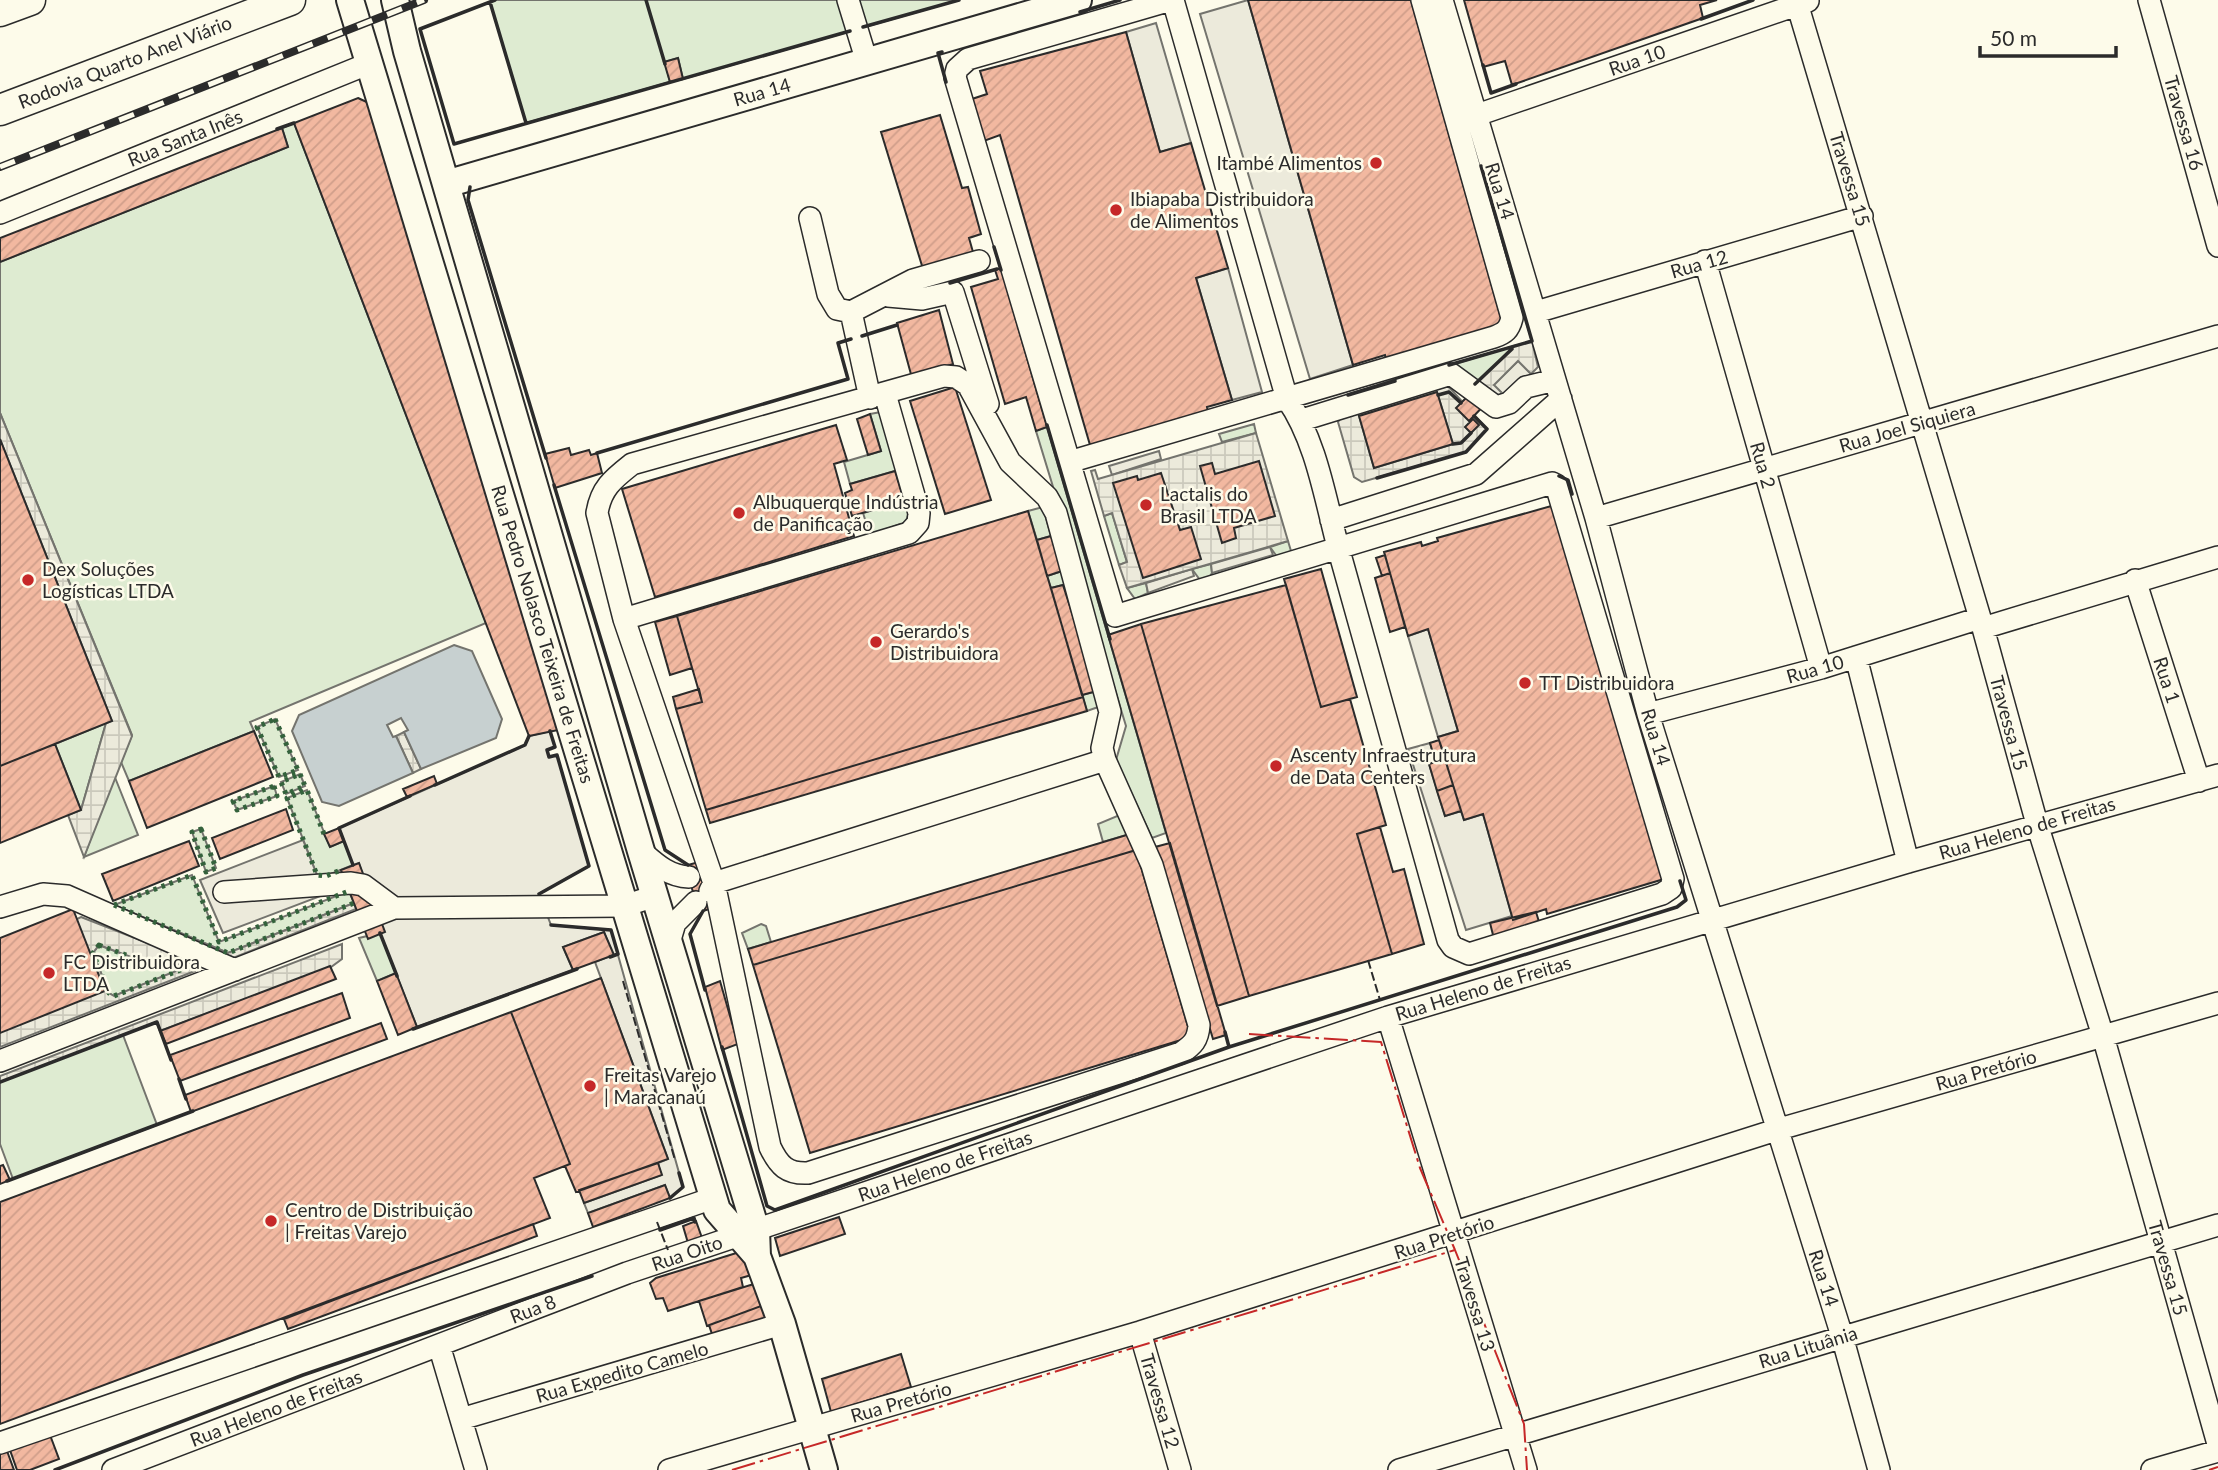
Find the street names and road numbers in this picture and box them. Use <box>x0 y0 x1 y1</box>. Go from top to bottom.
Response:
street label: Rodovia Quarto Anel Viário <box>15 10 235 113</box>
street label: Rua 10 <box>1605 39 1668 80</box>
street label: Rua 14 <box>731 72 793 111</box>
street label: Travessa 16 <box>2160 73 2209 173</box>
street label: Rua Santa Inês <box>124 104 246 171</box>
street label: Travessa 15 <box>1825 129 1876 229</box>
street label: Rua 14 <box>1481 160 1520 222</box>
street label: Rua 12 <box>1668 244 1730 283</box>
street label: Rua Joel Siquiera <box>1836 396 1978 457</box>
street label: Rua 2 <box>1746 439 1781 491</box>
street label: Rua Pedro Nolasco Teixeira de Freitas <box>487 482 600 786</box>
street label: Rua 10 <box>1784 649 1846 688</box>
street label: Rua 1 <box>2149 654 2186 706</box>
street label: Travessa 15 <box>1986 673 2033 773</box>
street label: Rua 14 <box>1637 706 1676 768</box>
street label: Rua Heleno de Freitas <box>1936 791 2118 864</box>
street label: Rua Heleno de Freitas <box>1392 950 1573 1025</box>
street label: Rua Pretório <box>1933 1044 2039 1095</box>
street label: Rua Heleno de Freitas <box>855 1125 1035 1206</box>
street label: Rua Pretório <box>1391 1210 1497 1264</box>
street label: Travessa 15 <box>2144 1218 2193 1318</box>
street label: Rua Oito <box>648 1230 725 1275</box>
street label: Rua 14 <box>1805 1246 1844 1309</box>
street label: Travessa 13 <box>1450 1254 1501 1354</box>
street label: Rua 8 <box>507 1289 559 1328</box>
street label: Rua Lituânia <box>1756 1321 1860 1372</box>
street label: Rua Expedito Camelo <box>533 1336 711 1407</box>
street label: Travessa 12 <box>1136 1351 1185 1451</box>
street label: Rua Heleno de Freitas <box>187 1364 365 1451</box>
street label: Rua Pretório <box>848 1376 954 1427</box>

